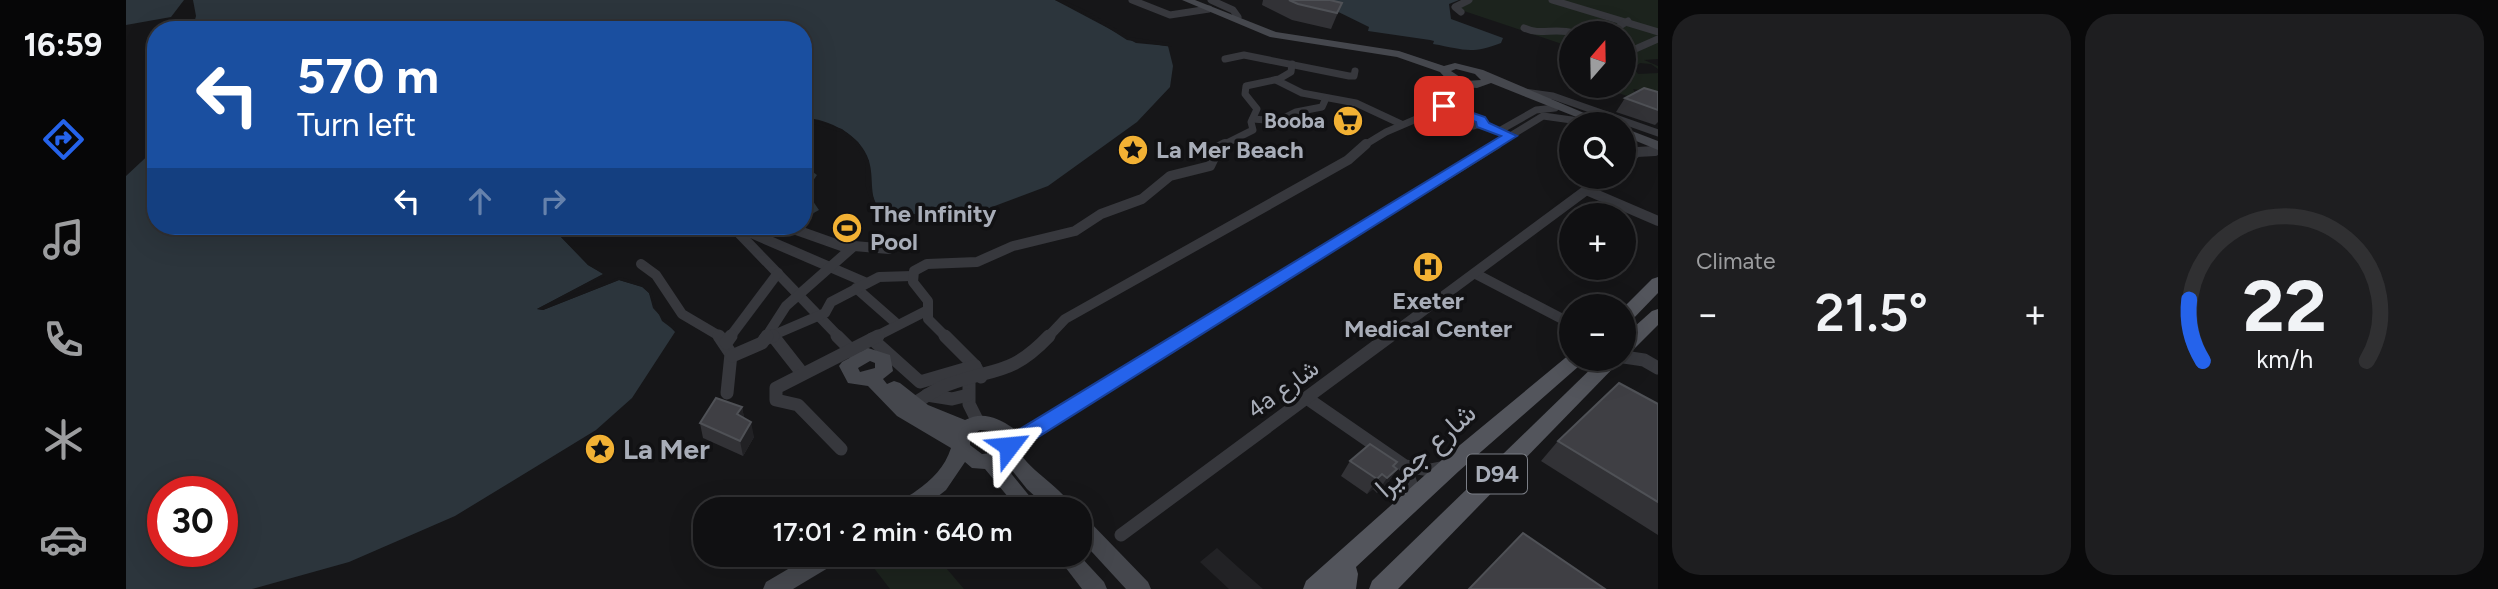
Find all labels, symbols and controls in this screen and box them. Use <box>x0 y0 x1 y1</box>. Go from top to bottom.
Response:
north arrow <box>1559 21 1636 98</box>
map controls <box>1559 21 1636 371</box>
text: 16:59 <box>24 26 102 64</box>
text: 570 m <box>297 46 439 105</box>
icon: left <box>182 49 273 140</box>
pin <box>1414 76 1474 136</box>
icon: arrive <box>1425 87 1463 125</box>
supermarket icon: Booba <box>1331 104 1365 138</box>
text: Turn left <box>297 106 416 144</box>
place label: Booba <box>1264 108 1325 133</box>
button: search <box>1559 112 1636 189</box>
icon: directions <box>39 115 88 164</box>
place icon: La Mer Beach <box>1116 133 1150 167</box>
place label: La Mer Beach <box>1156 135 1304 164</box>
icon: left <box>388 182 426 220</box>
icon: ahead <box>461 182 499 220</box>
icon: right <box>534 182 572 220</box>
place label: The Infinity Pool <box>870 199 997 256</box>
button: + <box>1559 203 1636 280</box>
sports icon: The Infinity Pool <box>830 211 864 245</box>
icon: music <box>39 215 88 264</box>
text: Climate <box>1696 247 1775 275</box>
hospital icon: Exeter Medical Center <box>1411 250 1445 284</box>
text: 22 <box>2242 262 2327 349</box>
text: 21.5° <box>1815 282 1928 344</box>
place label: Exeter Medical Center <box>1344 286 1512 343</box>
text: − <box>1696 291 1720 337</box>
text: + <box>2023 291 2047 337</box>
button: − <box>1559 294 1636 371</box>
icon: phone <box>39 315 88 364</box>
text: km/h <box>2256 343 2313 373</box>
street label: 4a شارع <box>1241 353 1325 426</box>
street label: شارع جميرا <box>1367 396 1484 506</box>
position arrow <box>972 409 1046 483</box>
icon: climate <box>39 415 88 464</box>
place icon: La Mer <box>583 432 617 466</box>
place label: La Mer <box>623 432 710 466</box>
road number: D94 <box>1467 454 1527 494</box>
speed limit sign: 30 <box>147 476 238 567</box>
icon: car <box>39 515 88 564</box>
text: 17:01 · 2 min · 640 m <box>772 516 1013 548</box>

